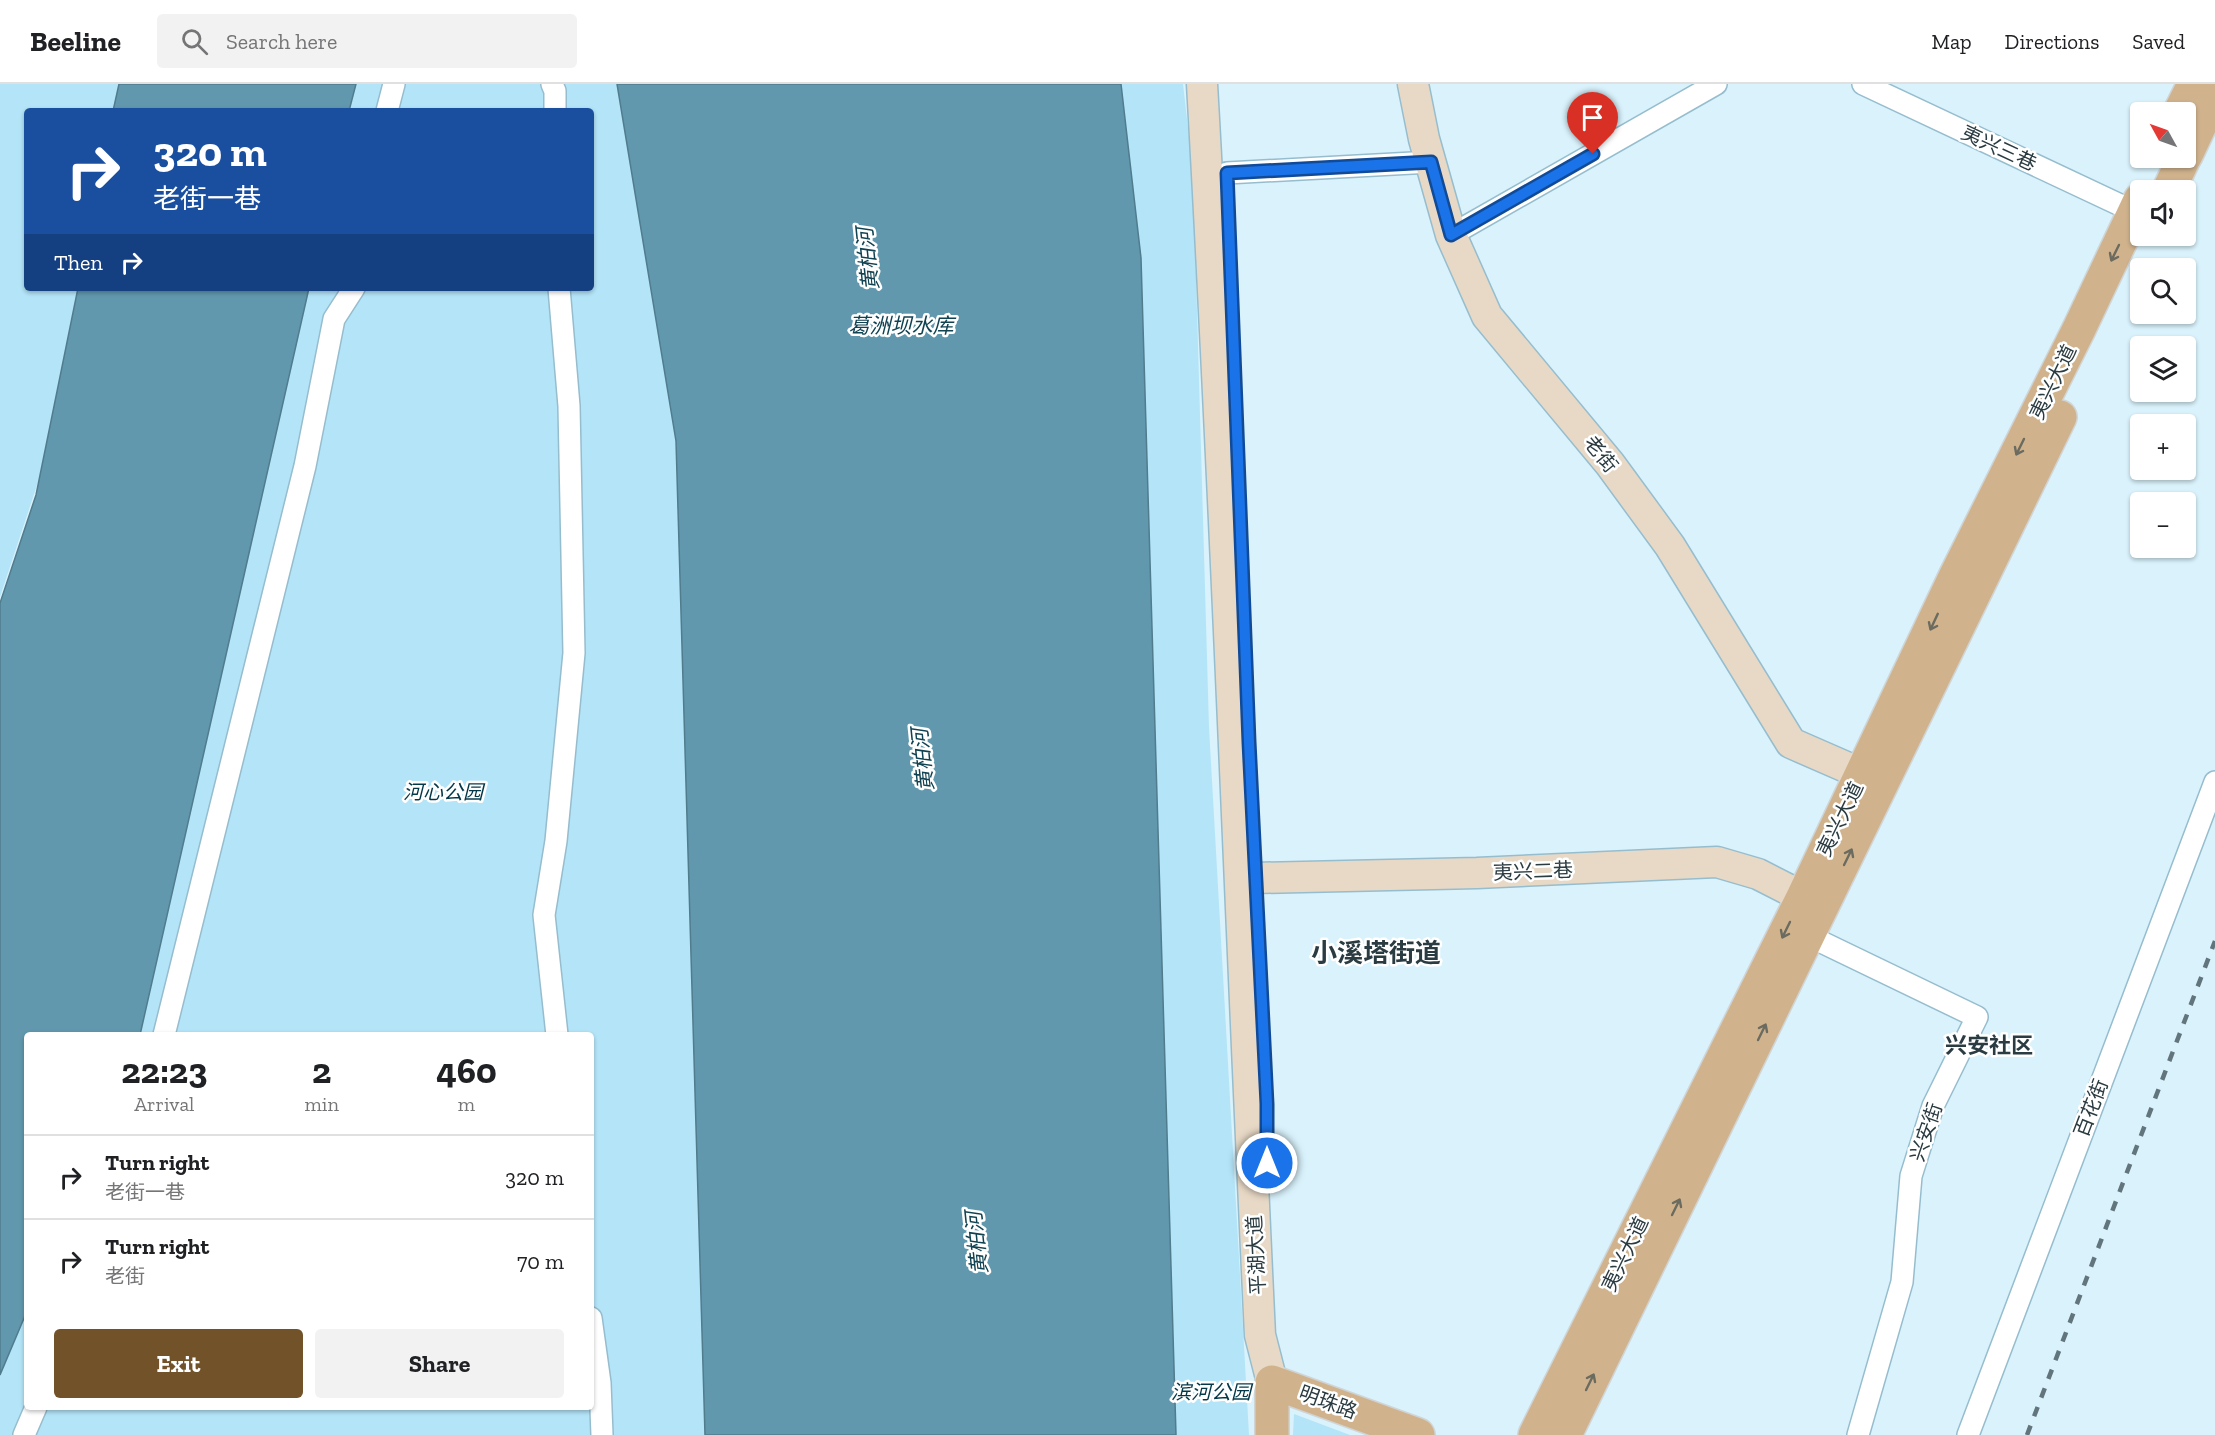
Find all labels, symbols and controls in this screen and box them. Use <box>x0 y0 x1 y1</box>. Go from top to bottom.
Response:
search box <box>157 14 577 68</box>
text: Beeline <box>30 25 121 58</box>
icon: search <box>178 25 211 58</box>
text: Search here <box>226 28 337 55</box>
text: Map <box>1932 29 1972 54</box>
text: Directions <box>2005 29 2099 54</box>
text: Saved <box>2132 29 2185 54</box>
pin <box>1567 92 1618 154</box>
icon: arrive <box>1576 101 1609 134</box>
north arrow <box>2130 102 2196 168</box>
map controls <box>2130 102 2196 558</box>
street label: 夷兴三巷 <box>1958 120 2040 176</box>
text: 320 m <box>153 126 267 177</box>
icon: right <box>54 132 132 210</box>
button: sound <box>2130 180 2196 246</box>
text: 老街一巷 <box>153 183 261 215</box>
water label: 黄柏河 <box>851 222 883 292</box>
one-way arrow <box>2109 243 2121 261</box>
icon: right <box>115 246 148 279</box>
text: Then <box>54 249 103 276</box>
button: search <box>2130 258 2196 324</box>
water label: 葛洲坝水库 <box>849 313 956 338</box>
button: layers <box>2130 336 2196 402</box>
street label: 夷兴大道 <box>2025 341 2081 423</box>
button: + <box>2130 414 2196 480</box>
street label: 老街 <box>1579 431 1623 477</box>
one-way arrow <box>2014 437 2026 455</box>
button: − <box>2130 492 2196 558</box>
one-way arrow <box>1928 612 1940 630</box>
water label: 黄柏河 <box>906 723 938 793</box>
street label: 夷兴大道 <box>1812 778 1868 860</box>
park label: 河心公园 <box>403 780 486 804</box>
one-way arrow <box>1842 848 1854 866</box>
street label: 夷兴二巷 <box>1493 858 1573 884</box>
one-way arrow <box>1780 920 1791 938</box>
district label: 小溪塔街道 <box>1311 937 1441 969</box>
one-way arrow <box>1757 1024 1768 1042</box>
district label: 兴安社区 <box>1945 1032 2033 1059</box>
text: 22:23 <box>121 1049 207 1092</box>
text: 2 <box>312 1049 331 1092</box>
text: 460 <box>436 1049 497 1092</box>
street label: 百花街 <box>2069 1076 2113 1140</box>
text: Arrival <box>134 1092 194 1116</box>
text: min <box>305 1092 339 1116</box>
text: m <box>458 1092 475 1116</box>
street label: 兴安街 <box>1905 1100 1947 1164</box>
position arrow <box>1235 1131 1299 1195</box>
text: Turn right <box>105 1149 209 1176</box>
icon: right <box>54 1161 87 1194</box>
text: 320 m <box>505 1164 564 1191</box>
text: 老街一巷 <box>105 1180 185 1204</box>
one-way arrow <box>1671 1199 1683 1217</box>
water label: 黄柏河 <box>960 1206 992 1276</box>
street label: 夷兴大道 <box>1597 1213 1653 1295</box>
street label: 平湖大道 <box>1242 1214 1270 1296</box>
text: Turn right <box>105 1233 209 1260</box>
icon: right <box>54 1245 87 1278</box>
text: 70 m <box>517 1248 564 1275</box>
text: 老街 <box>105 1264 145 1288</box>
button: Exit <box>54 1329 303 1398</box>
button: Share <box>315 1329 564 1398</box>
one-way arrow <box>1585 1374 1597 1392</box>
park label: 滨河公园 <box>1171 1380 1254 1404</box>
street label: 明珠路 <box>1296 1380 1360 1424</box>

